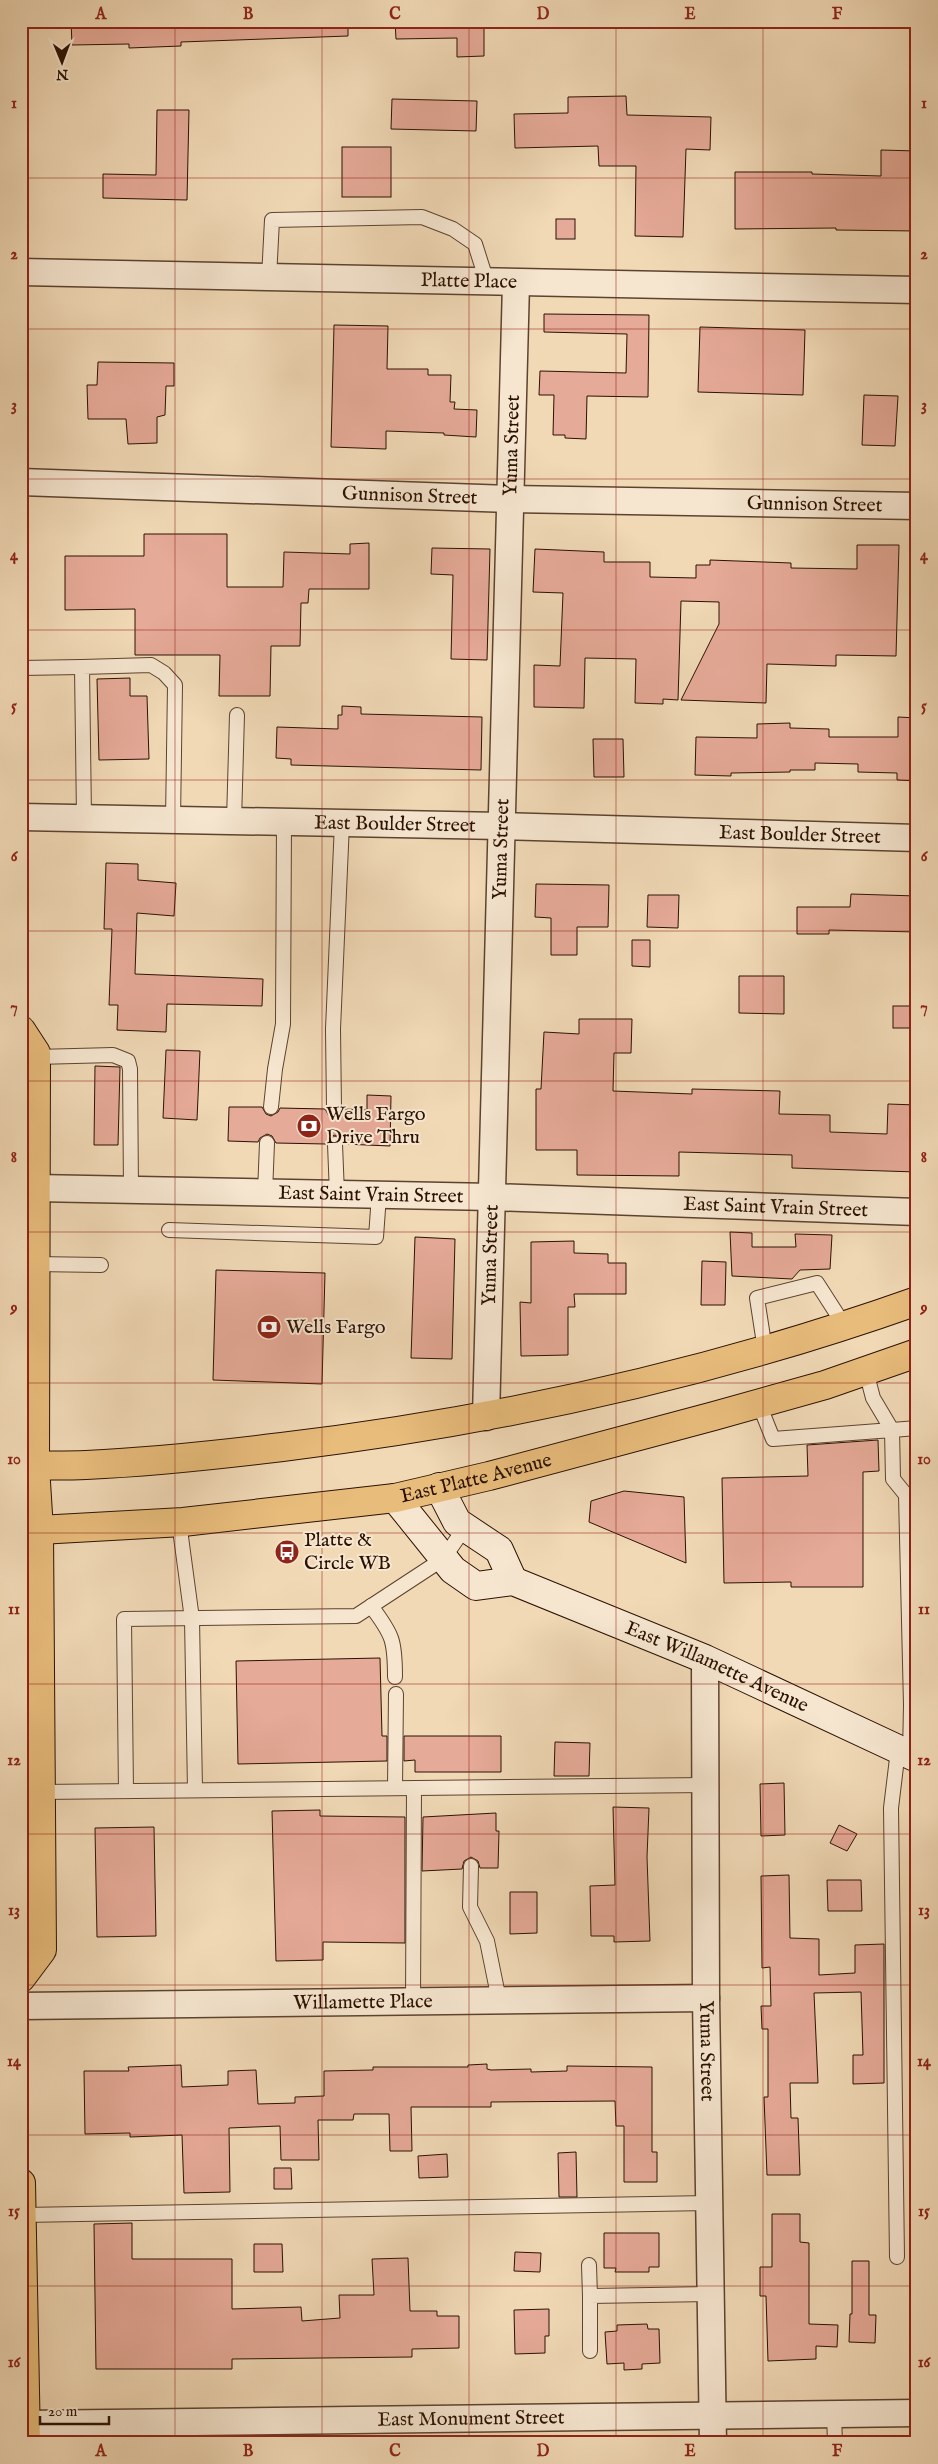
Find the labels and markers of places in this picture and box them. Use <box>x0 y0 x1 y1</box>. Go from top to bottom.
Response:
place label: Wells Fargo Drive Thru <box>326 1102 426 1150</box>
bank icon: Wells Fargo Drive Thru <box>296 1113 322 1139</box>
bank icon: Wells Fargo <box>256 1314 282 1340</box>
place label: Wells Fargo <box>286 1315 386 1340</box>
place label: Platte & Circle WB <box>304 1528 391 1576</box>
bus stop icon: Platte & Circle WB <box>274 1539 300 1565</box>

